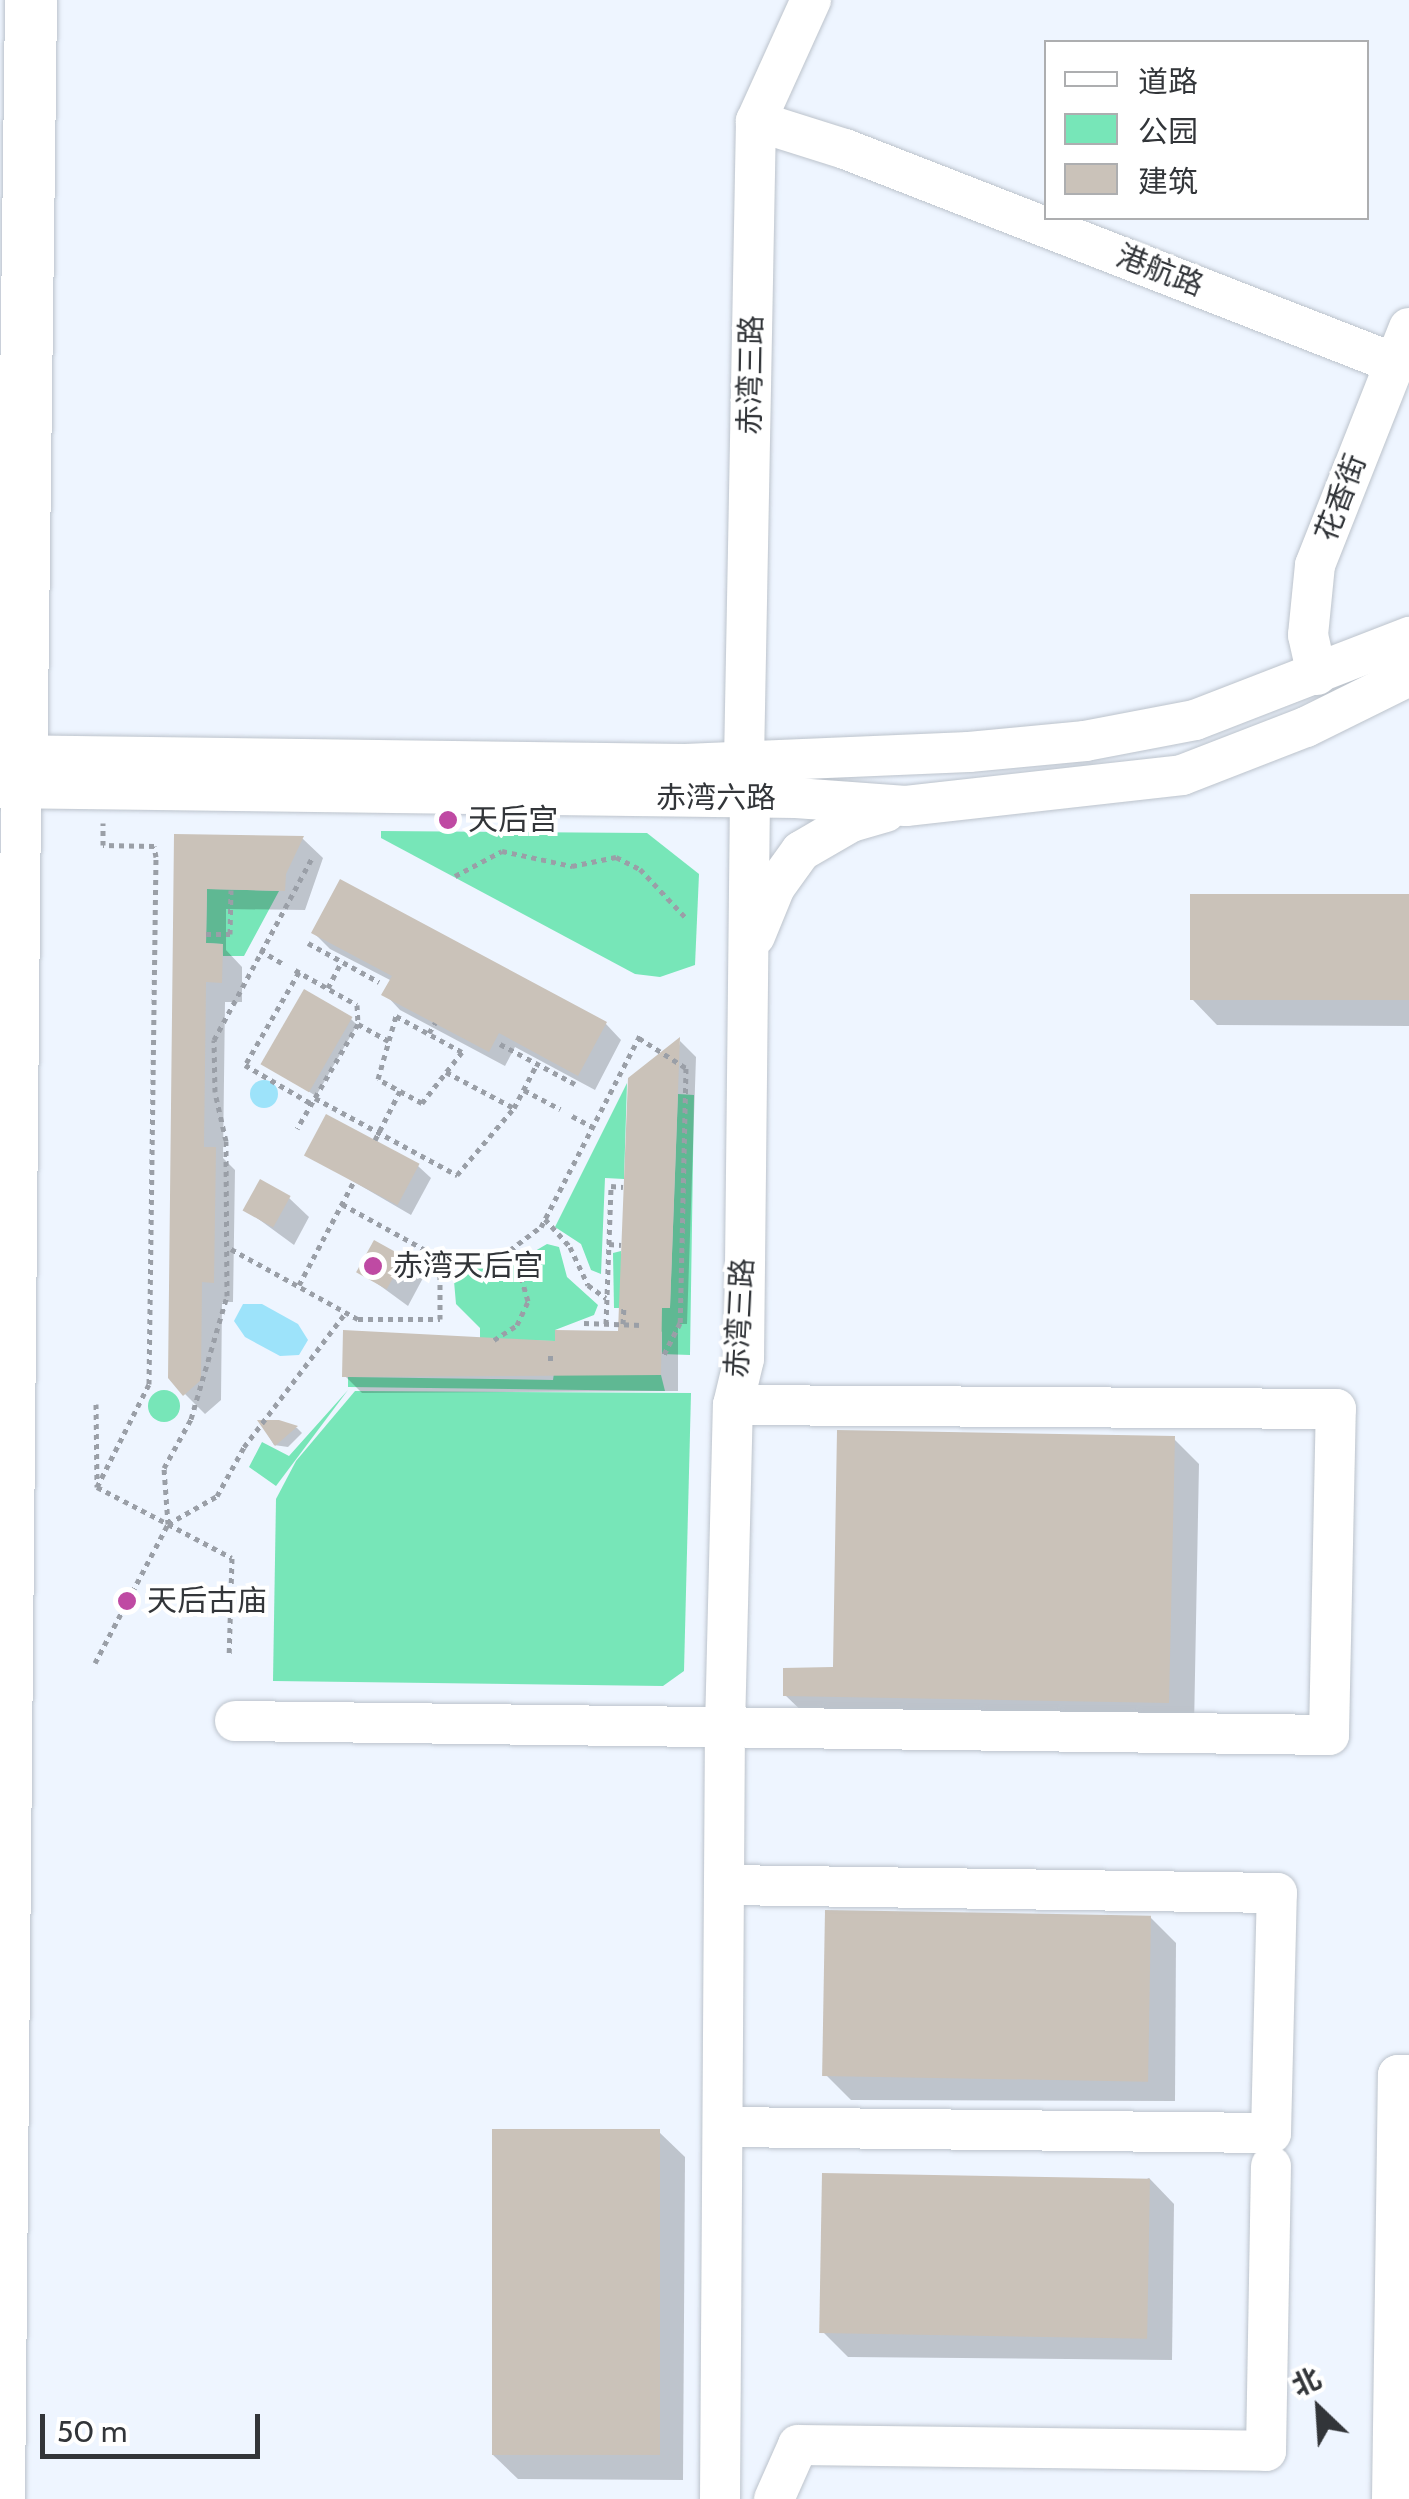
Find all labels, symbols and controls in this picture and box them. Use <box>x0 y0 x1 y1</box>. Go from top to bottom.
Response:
legend <box>1044 40 1369 220</box>
text: 道路 <box>1138 63 1198 100</box>
text: 公园 <box>1138 113 1198 150</box>
text: 建筑 <box>1138 163 1198 200</box>
street label: 港航路 <box>1112 238 1208 304</box>
street label: 赤湾三路 <box>732 315 770 435</box>
street label: 花香街 <box>1308 450 1374 546</box>
street label: 赤湾六路 <box>656 780 776 816</box>
place label: 天后宫 <box>468 802 558 838</box>
marker: 天后宫 <box>437 809 459 831</box>
place label: 赤湾天后宫 <box>393 1248 543 1284</box>
marker: 赤湾天后宫 <box>362 1255 384 1277</box>
street label: 赤湾三路 <box>719 1257 761 1379</box>
place label: 天后古庙 <box>147 1583 267 1619</box>
marker: 天后古庙 <box>116 1590 138 1612</box>
north arrow <box>1269 2359 1369 2459</box>
text: 北 <box>1286 2360 1326 2403</box>
scale bar <box>45 2394 265 2456</box>
text: 50 m <box>57 2413 127 2450</box>

